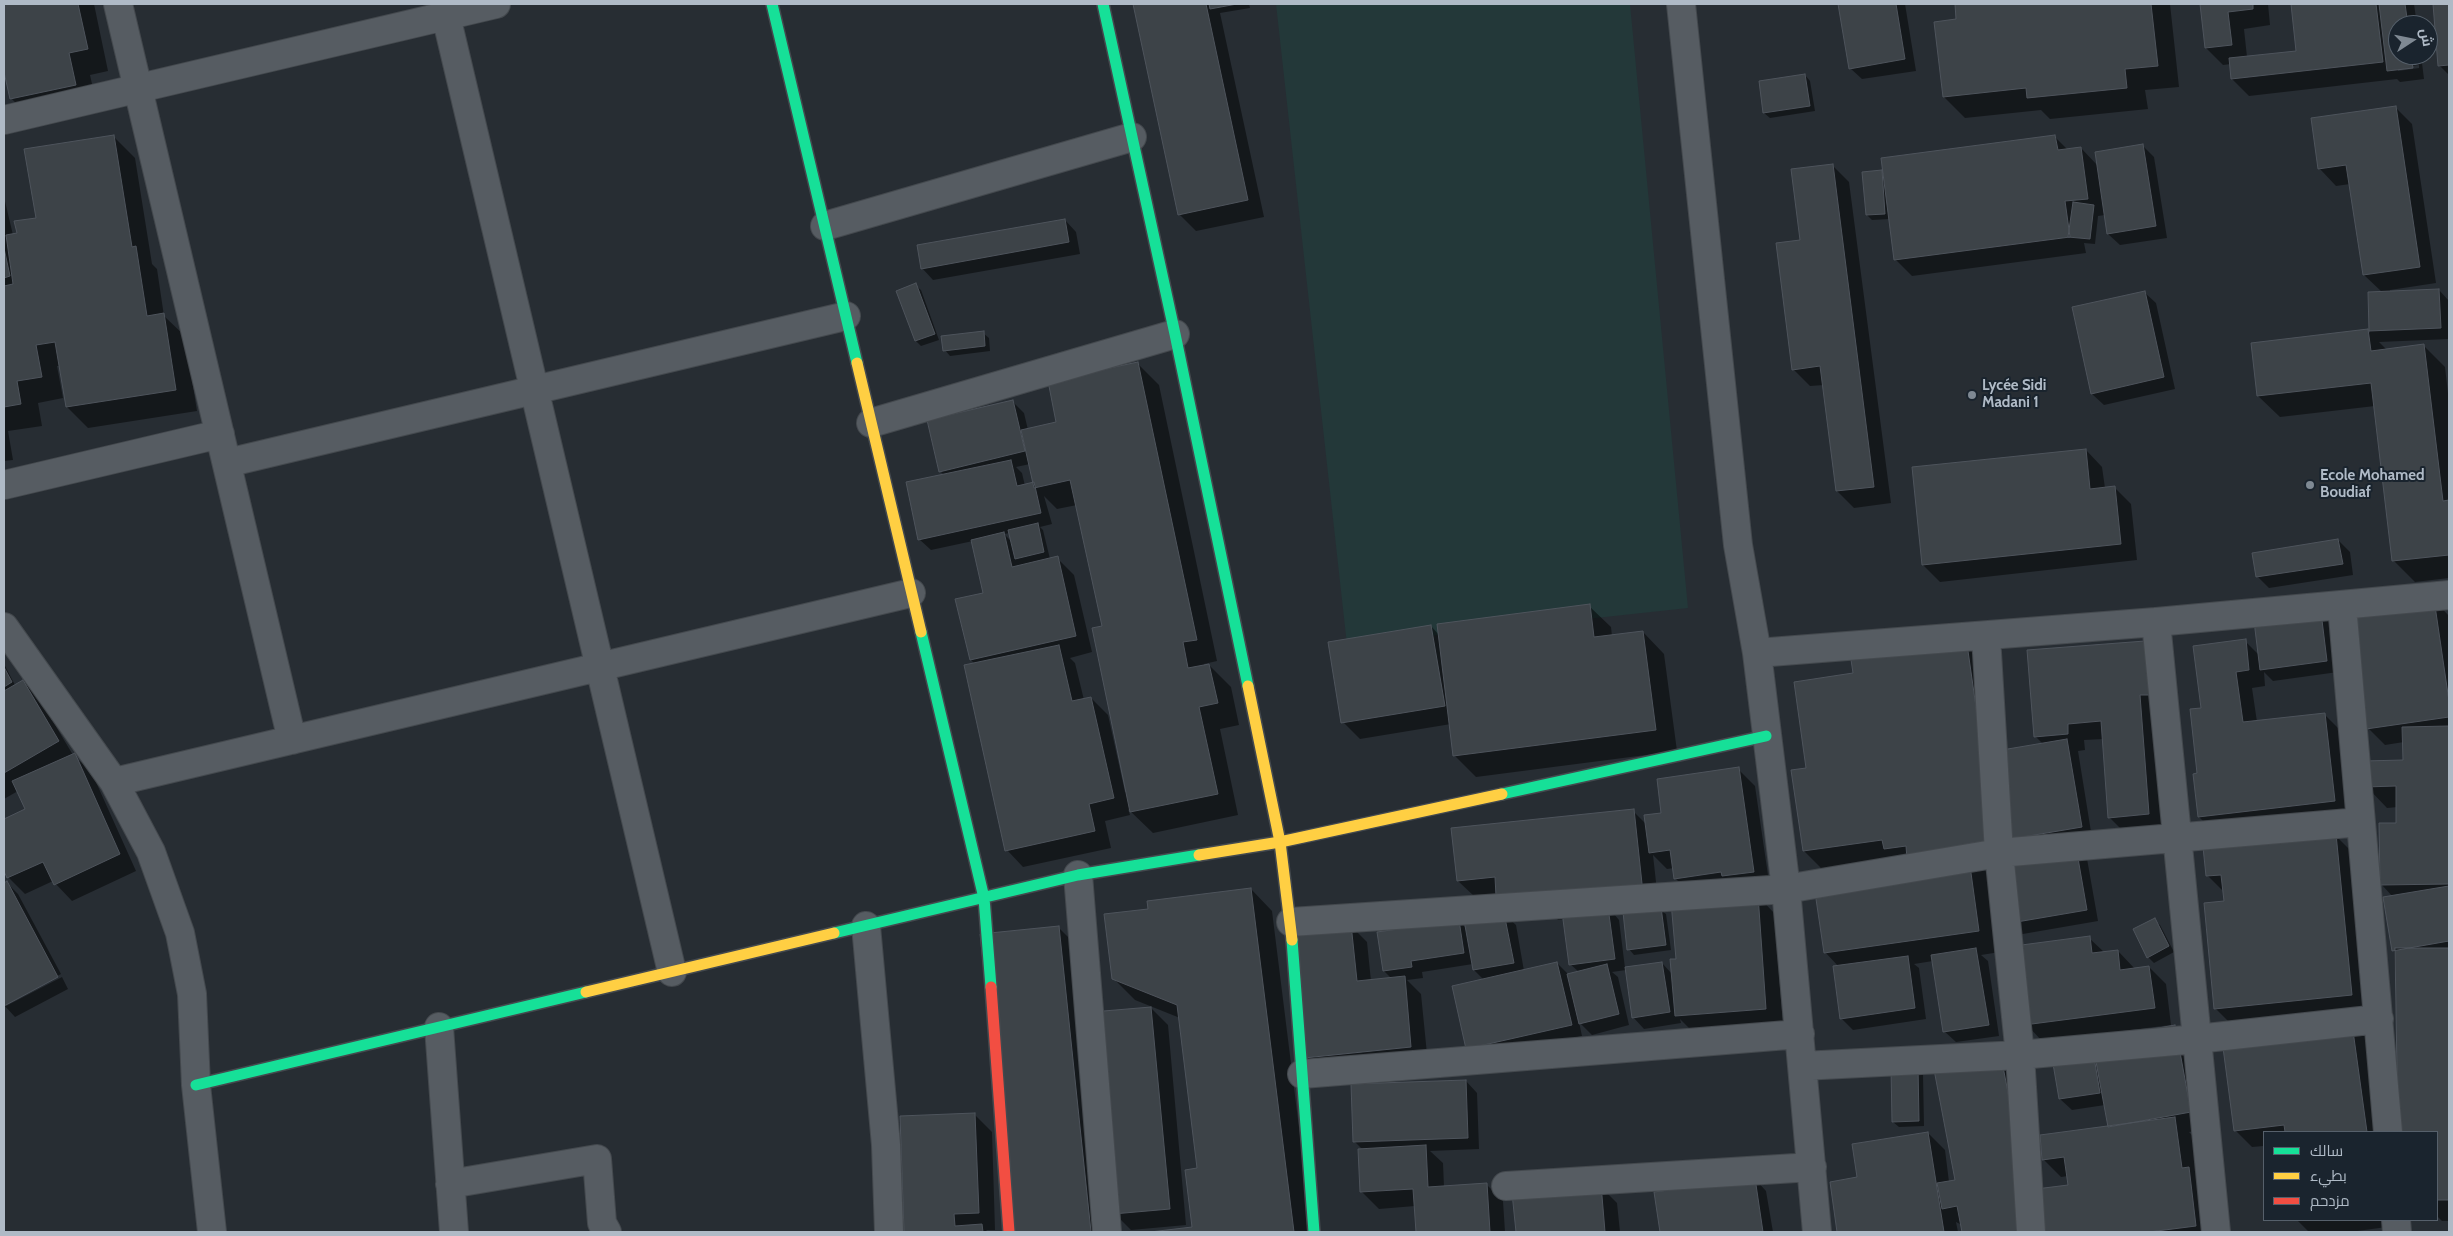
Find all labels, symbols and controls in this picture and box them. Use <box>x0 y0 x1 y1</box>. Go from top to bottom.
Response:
north arrow <box>2388 15 2438 65</box>
text: ش <box>2416 27 2437 48</box>
place label: Lycée Sidi Madani 1 <box>1982 377 2046 412</box>
marker: Lycée Sidi Madani 1 <box>1966 389 1978 401</box>
place label: Ecole Mohamed Boudiaf <box>2320 467 2425 502</box>
marker: Ecole Mohamed Boudiaf <box>2304 479 2316 491</box>
legend <box>2263 1131 2438 1221</box>
text: سالك <box>2310 1142 2343 1160</box>
text: بطيء <box>2310 1167 2347 1185</box>
text: مزدحم <box>2310 1192 2350 1210</box>

